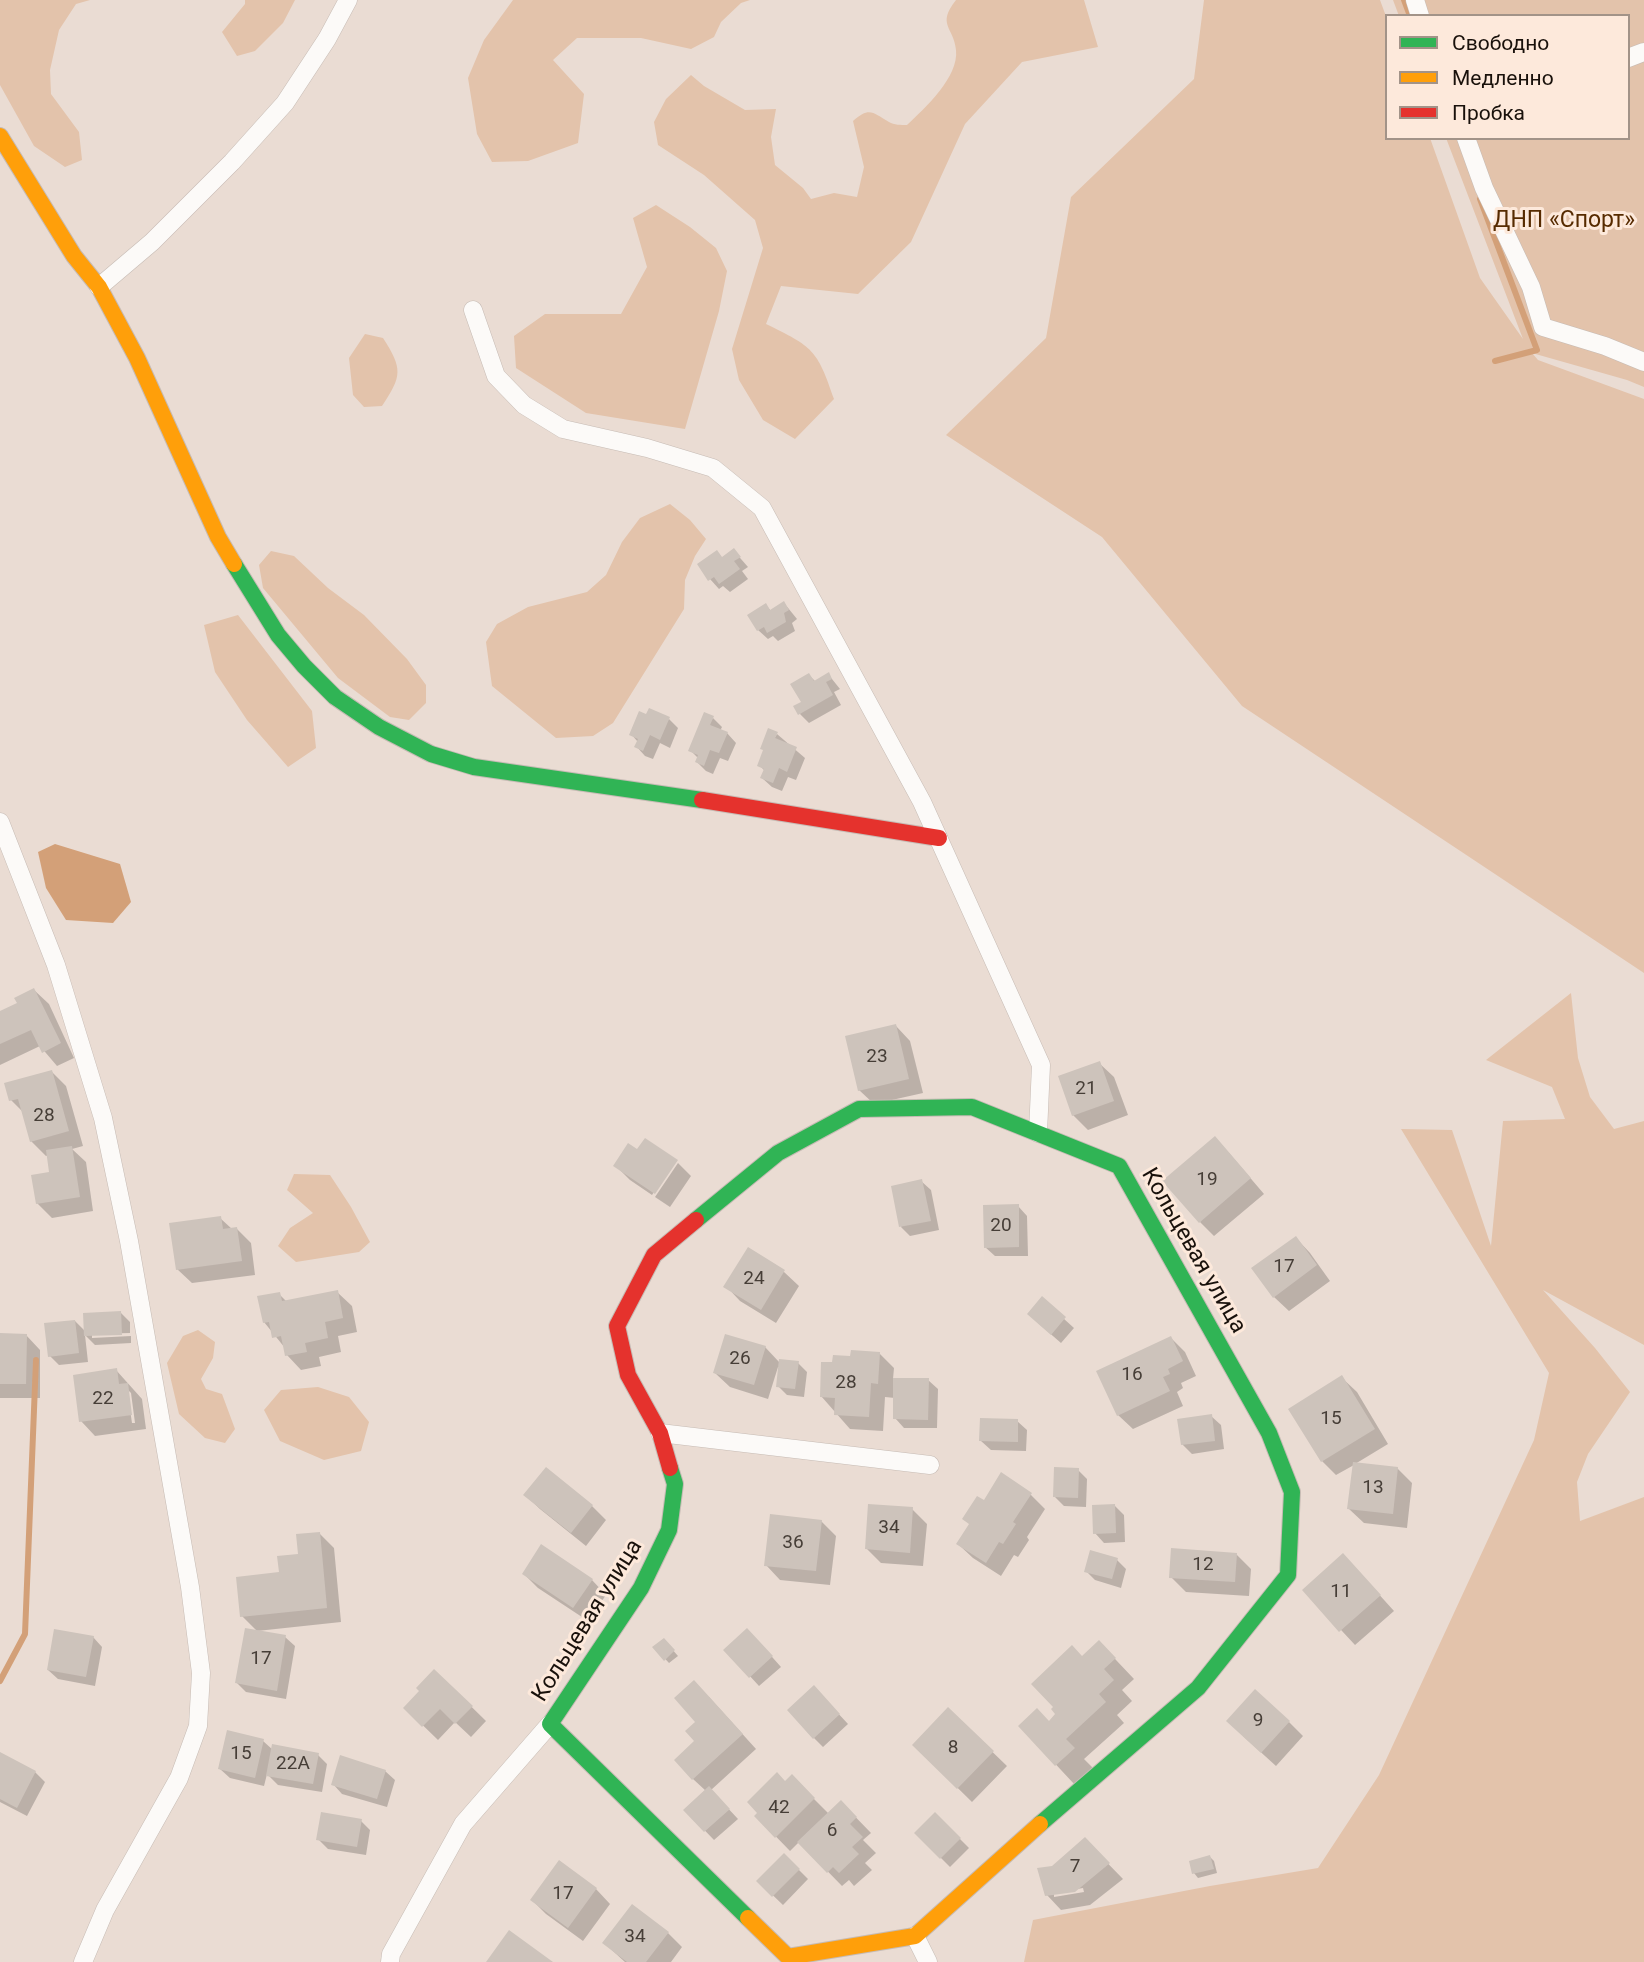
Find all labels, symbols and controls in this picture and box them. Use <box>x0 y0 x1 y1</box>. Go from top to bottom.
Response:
legend <box>1385 14 1630 140</box>
text: Свободно <box>1452 31 1549 55</box>
text: Медленно <box>1452 66 1554 90</box>
text: Пробка <box>1452 101 1525 125</box>
park label: ДНП «Спорт» <box>1493 207 1635 235</box>
house number: 23 <box>866 1046 888 1068</box>
house number: 21 <box>1075 1078 1097 1100</box>
house number: 28 <box>33 1105 55 1127</box>
street label: Кольцевая улица <box>1135 1163 1251 1339</box>
house number: 19 <box>1196 1169 1218 1191</box>
house number: 20 <box>990 1215 1012 1237</box>
house number: 17 <box>1273 1256 1295 1278</box>
house number: 24 <box>743 1268 765 1290</box>
house number: 26 <box>729 1348 751 1370</box>
house number: 16 <box>1121 1364 1143 1386</box>
house number: 28 <box>835 1372 857 1394</box>
house number: 22 <box>92 1388 114 1410</box>
house number: 15 <box>1320 1408 1342 1430</box>
house number: 13 <box>1362 1477 1384 1499</box>
house number: 34 <box>878 1517 900 1539</box>
house number: 36 <box>782 1532 804 1554</box>
street label: Кольцевая улица <box>527 1535 649 1707</box>
house number: 12 <box>1192 1554 1214 1576</box>
house number: 11 <box>1330 1581 1352 1603</box>
house number: 17 <box>250 1648 272 1670</box>
house number: 9 <box>1253 1710 1263 1732</box>
house number: 8 <box>948 1737 958 1759</box>
house number: 15 <box>230 1743 252 1765</box>
house number: 22А <box>276 1753 310 1775</box>
house number: 42 <box>768 1797 790 1819</box>
house number: 6 <box>827 1820 837 1842</box>
house number: 7 <box>1070 1856 1080 1878</box>
house number: 17 <box>552 1883 574 1905</box>
house number: 34 <box>624 1926 646 1948</box>

